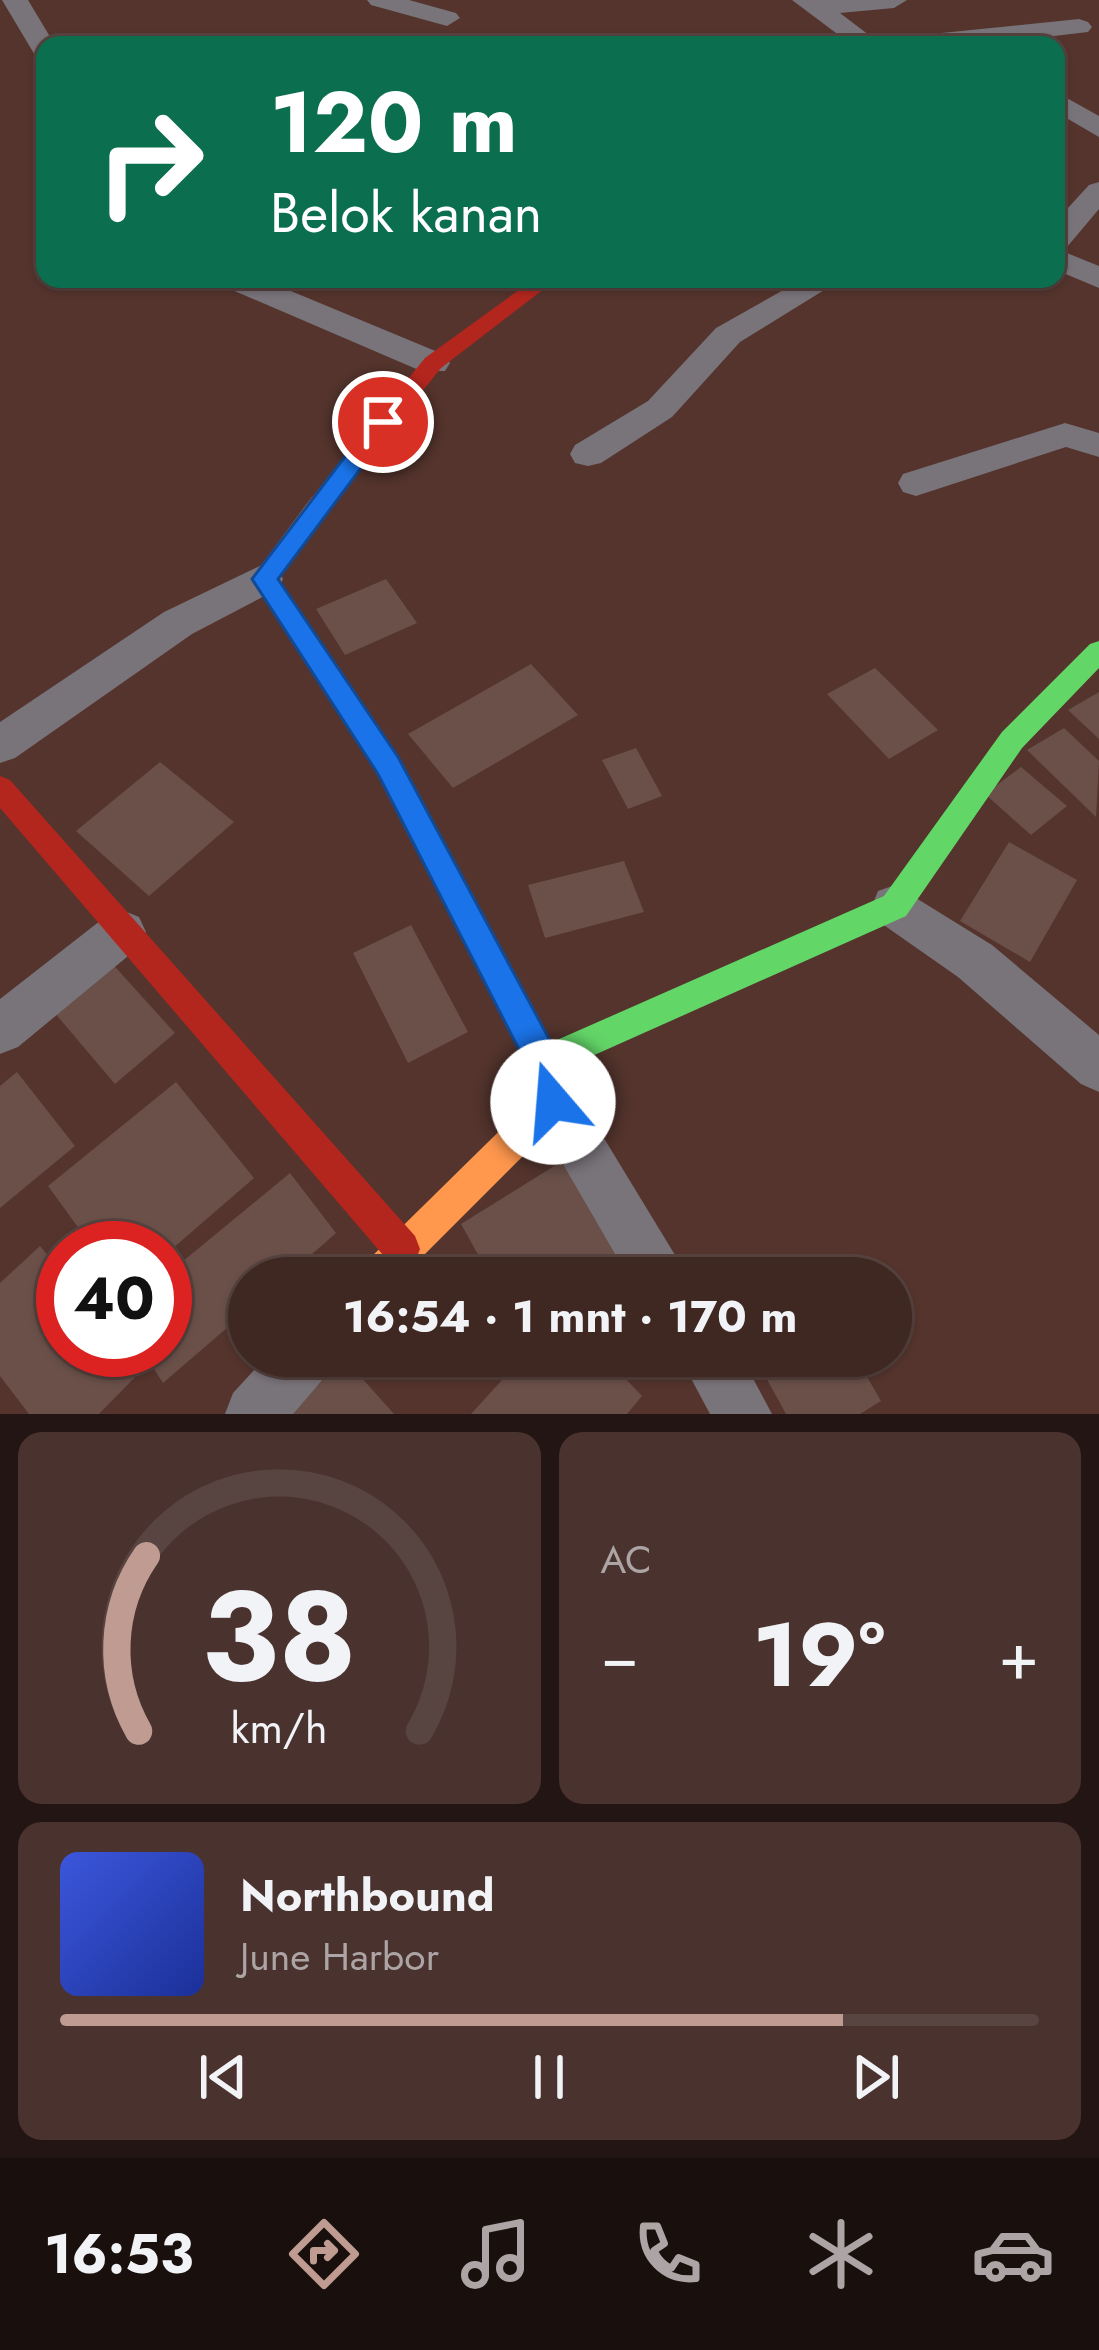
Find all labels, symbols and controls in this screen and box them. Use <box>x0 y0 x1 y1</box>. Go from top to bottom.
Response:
text: 120 m <box>270 62 518 184</box>
icon: right <box>72 84 228 240</box>
text: Belok kanan <box>270 174 542 252</box>
pin <box>332 371 434 473</box>
icon: arrive <box>350 389 416 455</box>
position arrow <box>490 1039 616 1165</box>
speed limit sign: 40 <box>36 1221 192 1377</box>
text: 16:54 · 1 mnt · 170 m <box>343 1284 797 1349</box>
text: AC <box>601 1531 652 1588</box>
text: 38 <box>201 1546 357 1727</box>
text: 19° <box>753 1590 885 1720</box>
text: − <box>601 1608 639 1704</box>
text: + <box>998 1608 1039 1704</box>
text: km/h <box>231 1697 328 1759</box>
text: Northbound <box>240 1863 495 1928</box>
text: June Harbor <box>240 1928 439 1985</box>
icon: previous <box>190 2044 256 2110</box>
icon: pause <box>516 2044 582 2110</box>
icon: next <box>843 2044 909 2110</box>
icon: directions <box>282 2212 366 2296</box>
icon: music <box>454 2212 538 2296</box>
icon: phone <box>626 2212 710 2296</box>
icon: climate <box>799 2212 883 2296</box>
icon: car <box>971 2212 1055 2296</box>
text: 16:53 <box>44 2215 194 2293</box>

